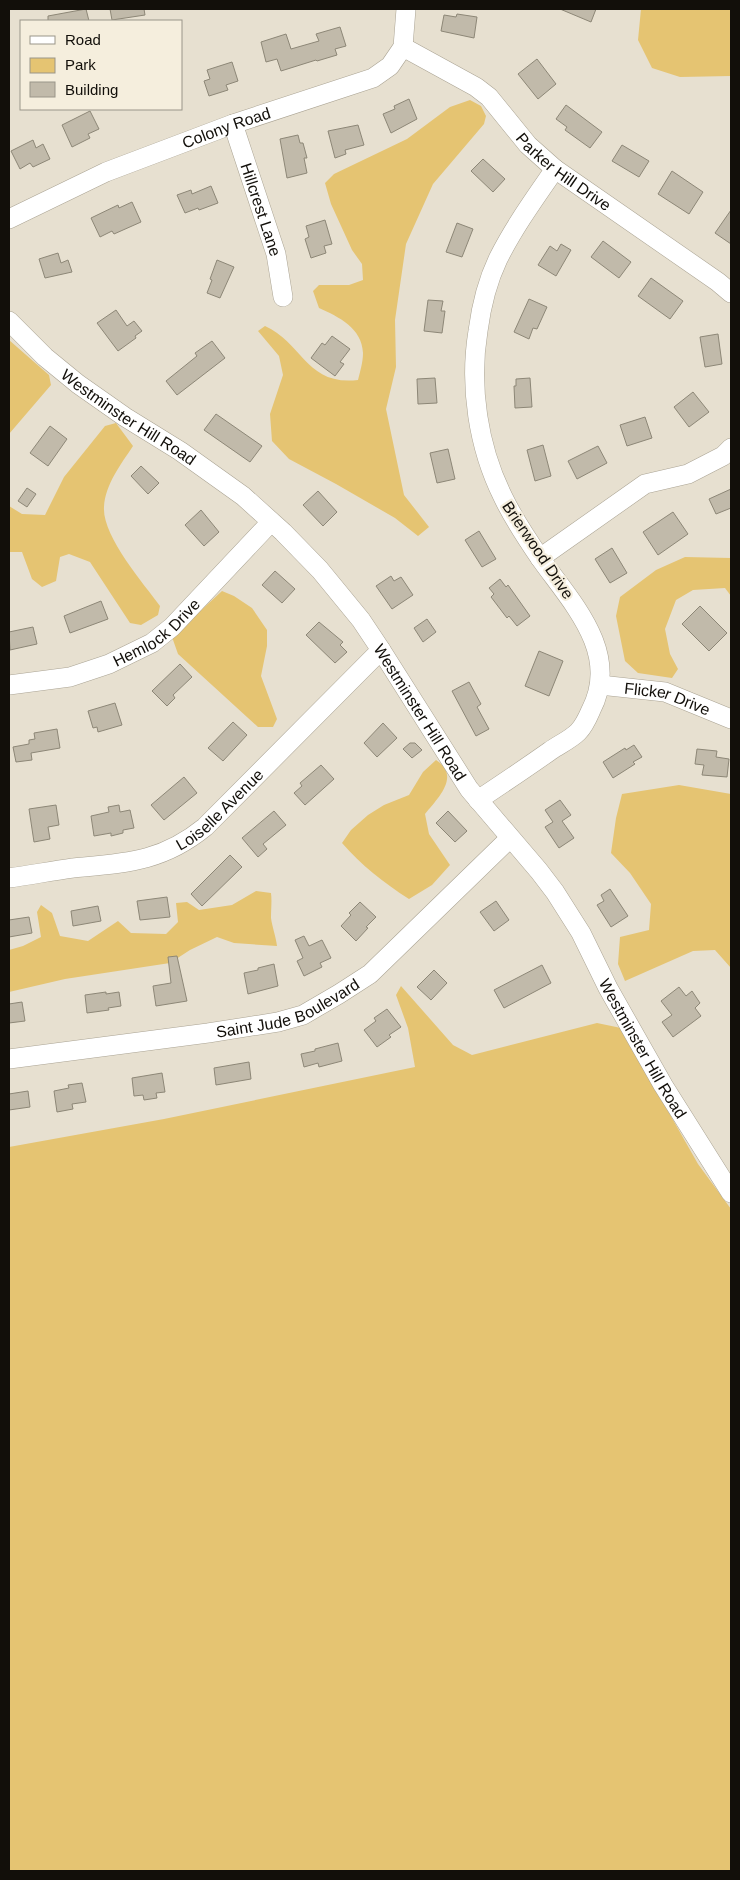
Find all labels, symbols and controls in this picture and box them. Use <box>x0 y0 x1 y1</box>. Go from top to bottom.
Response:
legend <box>20 20 182 110</box>
text: Road <box>65 31 101 48</box>
text: Park <box>65 56 96 73</box>
text: Building <box>65 81 118 98</box>
street label: Colony Road <box>180 104 272 151</box>
street label: Parker Hill Drive <box>513 129 614 214</box>
street label: Hillcrest Lane <box>238 161 285 258</box>
street label: Westminster Hill Road <box>58 366 199 468</box>
street label: Brierwood Drive <box>499 498 577 602</box>
street label: Hemlock Drive <box>110 595 203 669</box>
street label: Westminster Hill Road <box>371 641 470 783</box>
street label: Flicker Drive <box>623 679 713 718</box>
street label: Loiselle Avenue <box>173 765 266 853</box>
street label: Saint Jude Boulevard <box>215 975 362 1040</box>
street label: Westminster Hill Road <box>596 976 690 1121</box>

